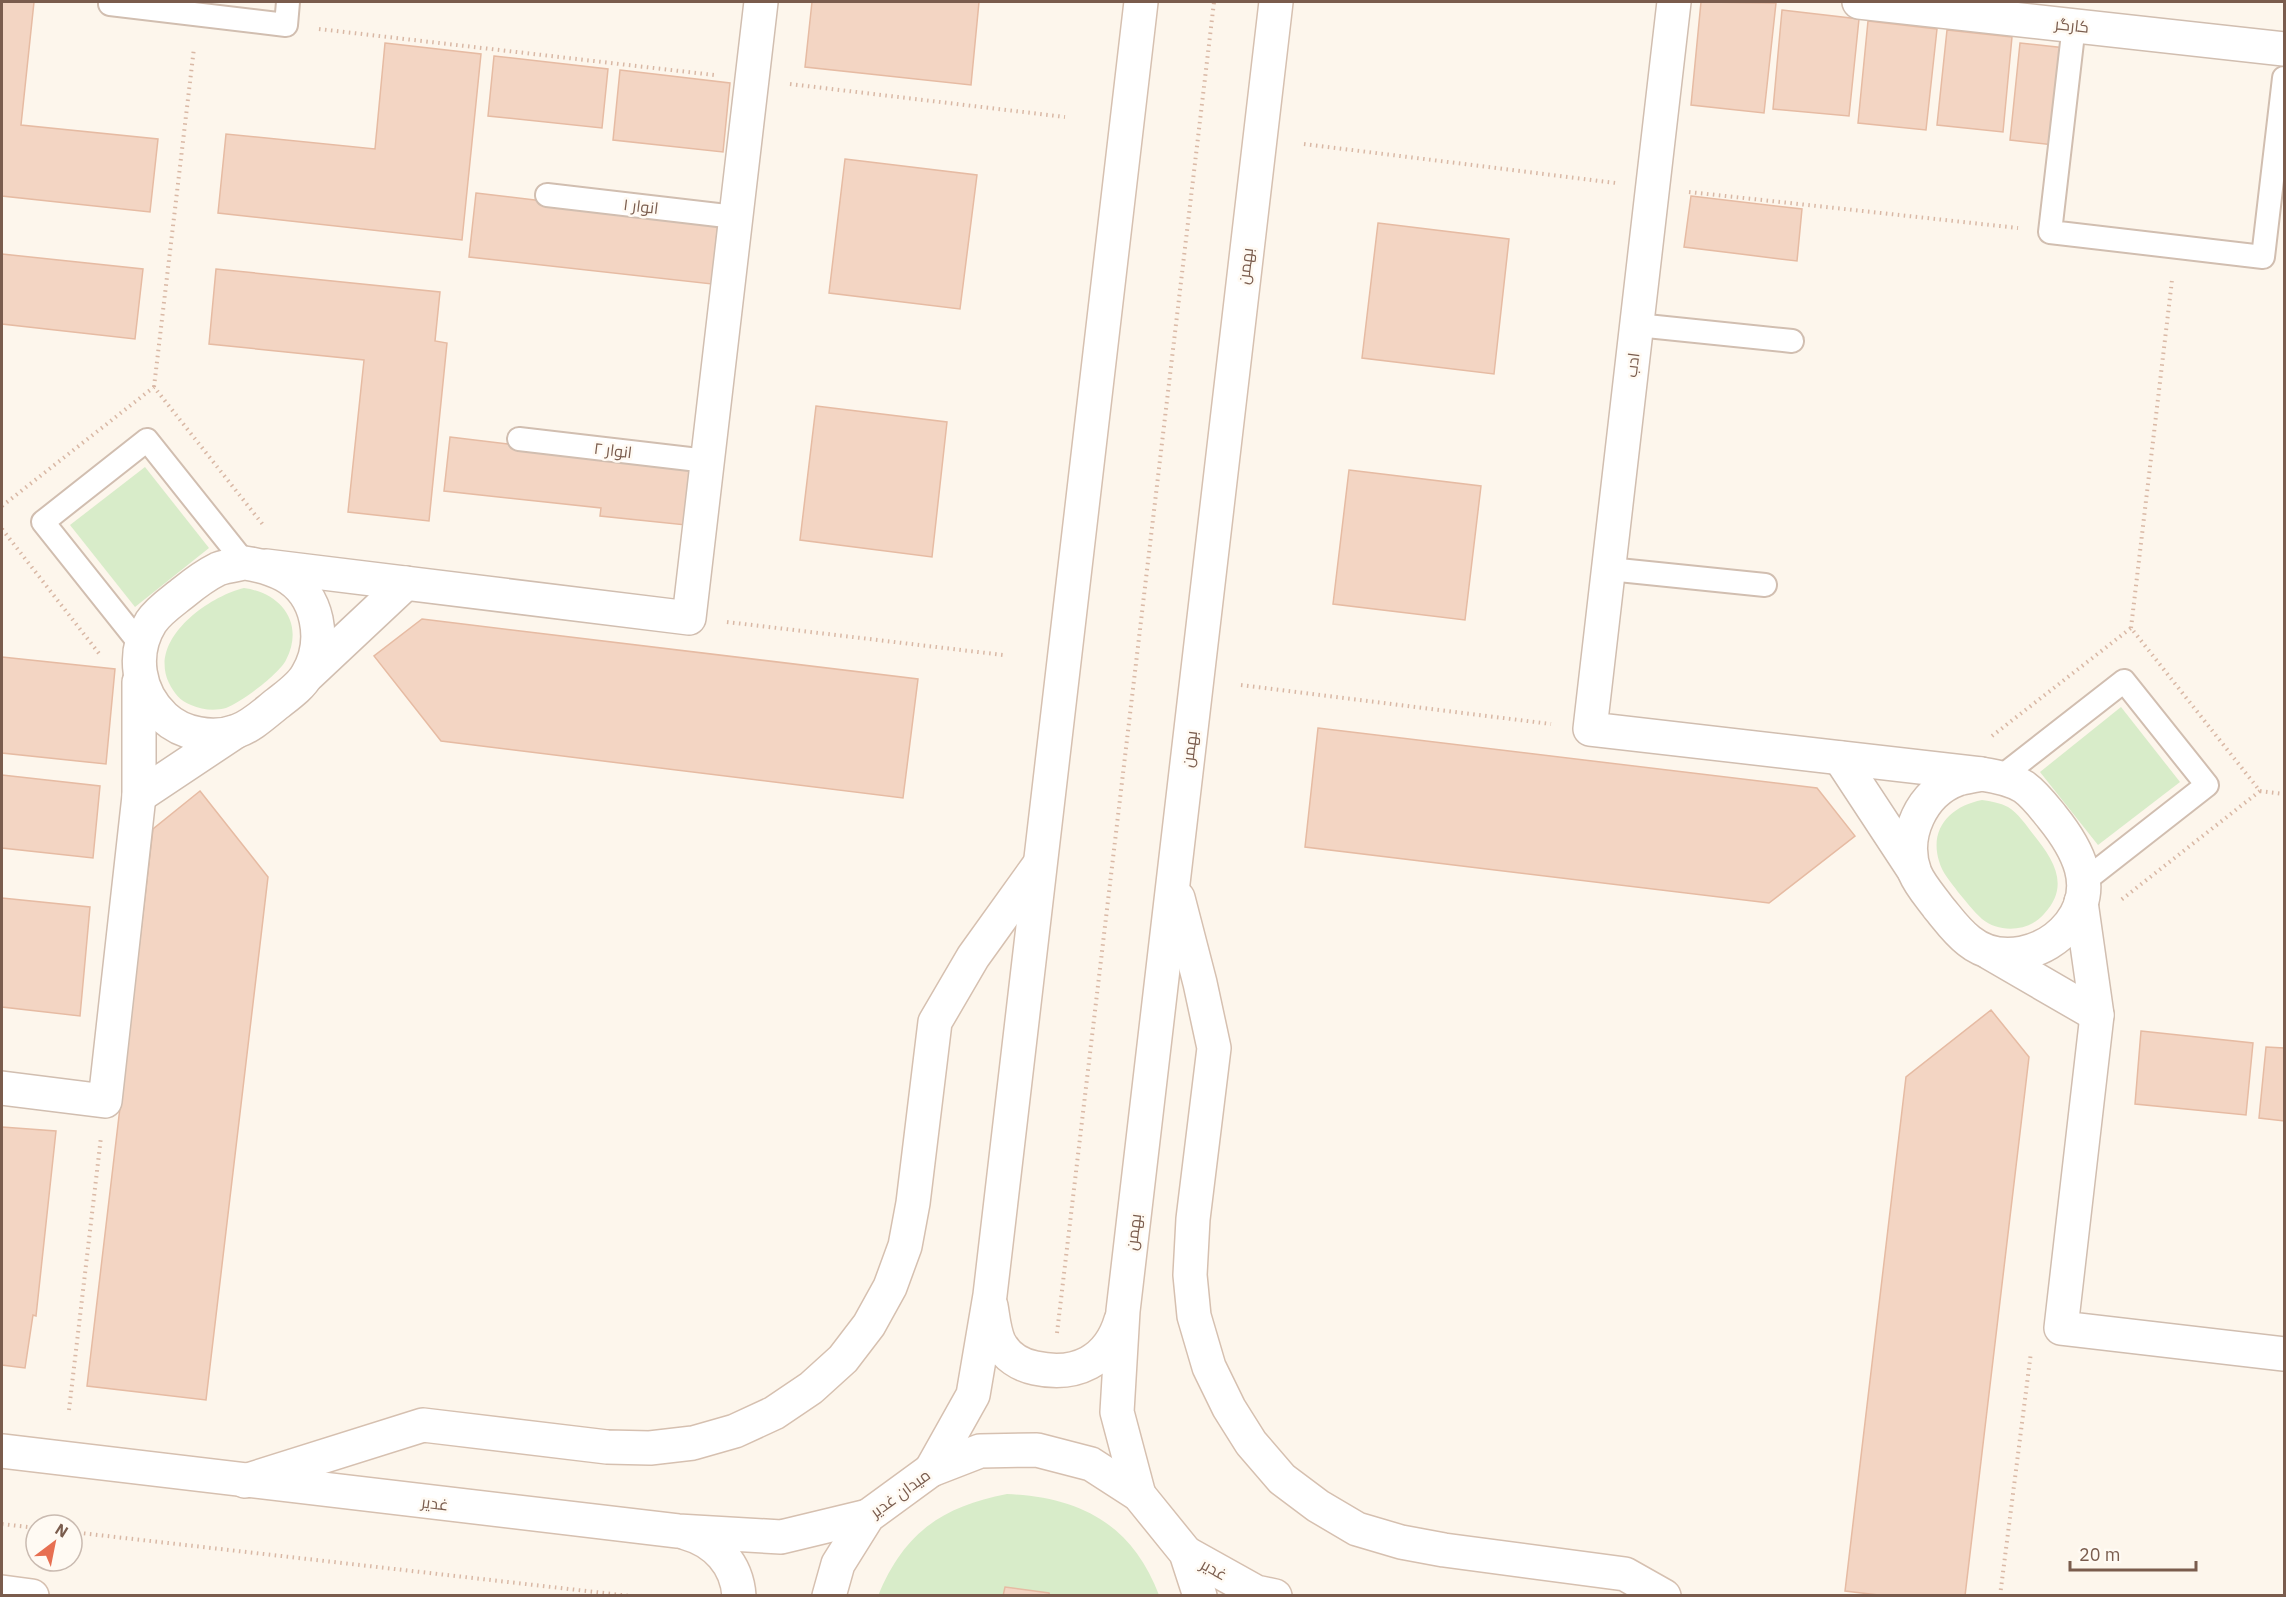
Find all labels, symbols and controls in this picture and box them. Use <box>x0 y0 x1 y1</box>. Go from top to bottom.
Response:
street label: کارگر <box>2053 13 2090 37</box>
street label: انوار ۱ <box>622 194 660 218</box>
street label: بهمن <box>1233 247 1258 286</box>
street label: ادب <box>1621 352 1643 378</box>
street label: انوار ۲ <box>593 438 633 462</box>
street label: بهمن <box>1177 730 1202 769</box>
street label: بهمن <box>1121 1213 1146 1252</box>
street label: میدان غدیر <box>865 1465 935 1523</box>
street label: غدیر <box>419 1491 450 1515</box>
north arrow <box>24 1513 84 1573</box>
text: N <box>52 1519 72 1542</box>
scale bar <box>2070 1534 2196 1572</box>
text: 20 m <box>2079 1543 2121 1566</box>
street label: غدیر <box>1196 1553 1231 1584</box>

